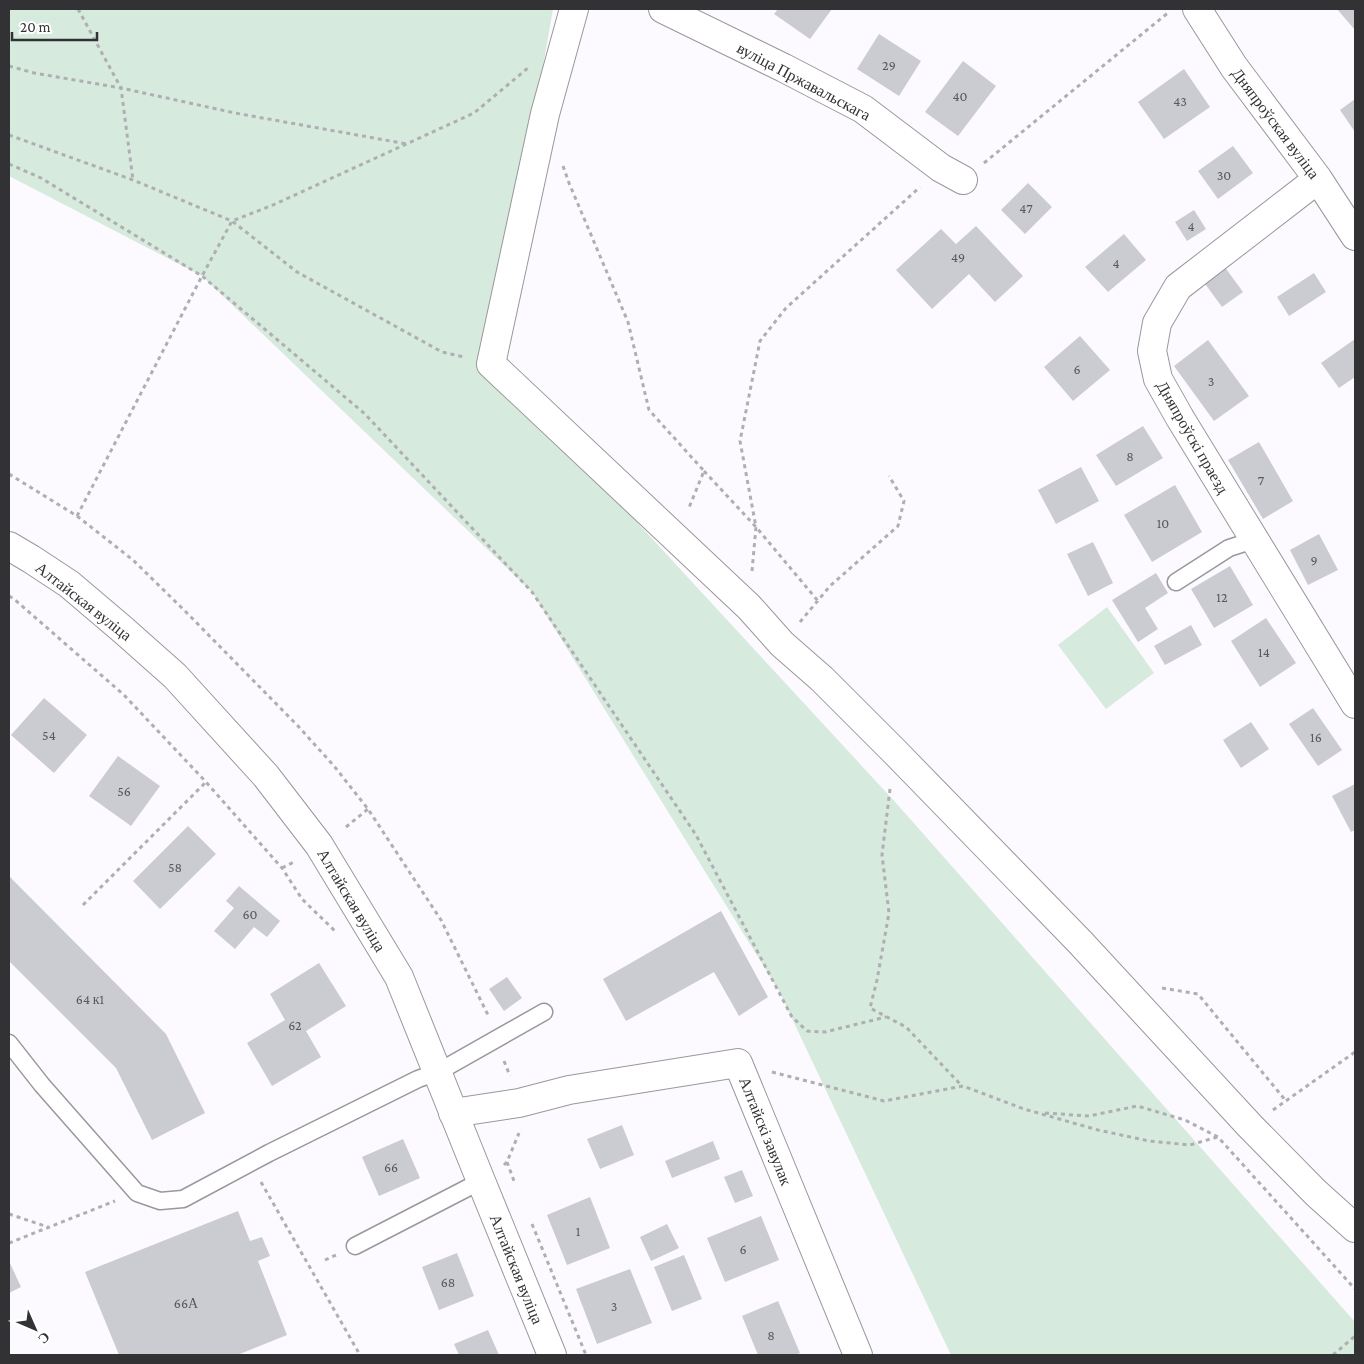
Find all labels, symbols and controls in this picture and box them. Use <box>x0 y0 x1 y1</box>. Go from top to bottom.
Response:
scale bar <box>12 10 98 42</box>
text: 20 m <box>20 19 51 35</box>
street label: вуліца Пржавальскага <box>734 39 873 125</box>
house number: 29 <box>882 57 896 73</box>
street label: Дняпроўская вуліца <box>1228 65 1323 182</box>
house number: 40 <box>952 88 968 104</box>
house number: 43 <box>1173 93 1187 109</box>
house number: 30 <box>1217 167 1231 183</box>
house number: 47 <box>1019 200 1033 216</box>
house number: 4 <box>1187 218 1195 234</box>
house number: 49 <box>951 249 965 265</box>
house number: 4 <box>1112 255 1120 271</box>
house number: 6 <box>1073 361 1081 377</box>
house number: 3 <box>1208 373 1214 389</box>
street label: Дняпроўскі праезд <box>1153 378 1232 497</box>
house number: 8 <box>1126 448 1134 464</box>
house number: 7 <box>1258 472 1265 488</box>
house number: 10 <box>1157 515 1169 531</box>
house number: 9 <box>1310 552 1318 568</box>
street label: Алтайская вуліца <box>32 559 135 645</box>
house number: 12 <box>1216 589 1228 605</box>
house number: 14 <box>1258 644 1270 660</box>
house number: 54 <box>42 727 56 743</box>
house number: 16 <box>1310 729 1322 745</box>
house number: 56 <box>117 783 131 799</box>
street label: Алтайская вуліца <box>313 846 389 955</box>
house number: 58 <box>168 859 182 875</box>
house number: 60 <box>242 906 258 922</box>
house number: 64 к1 <box>76 991 105 1007</box>
house number: 62 <box>288 1017 302 1033</box>
street label: Алтайскі завулак <box>735 1075 795 1188</box>
house number: 66 <box>384 1159 398 1175</box>
street label: Алтайская вуліца <box>486 1212 546 1327</box>
house number: 1 <box>576 1223 581 1239</box>
house number: 6 <box>739 1241 747 1257</box>
house number: 68 <box>441 1274 455 1290</box>
house number: 66А <box>174 1295 199 1311</box>
house number: 3 <box>611 1298 617 1314</box>
north arrow <box>10 1304 60 1354</box>
house number: 8 <box>767 1327 775 1343</box>
text: С <box>35 1329 53 1347</box>

